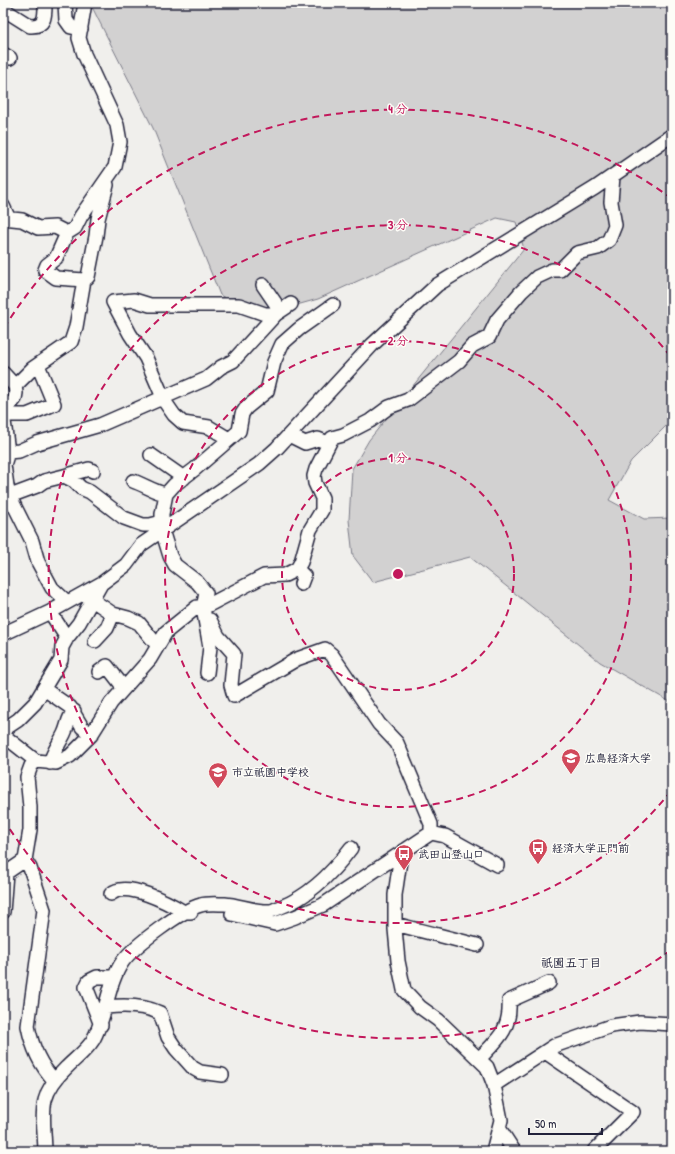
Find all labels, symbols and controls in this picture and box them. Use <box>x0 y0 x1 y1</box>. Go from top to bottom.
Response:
text: 4 分 <box>388 100 408 117</box>
text: 3 分 <box>388 216 408 233</box>
text: 2 分 <box>388 332 408 349</box>
text: 1 分 <box>388 449 408 466</box>
centre of rings <box>391 567 405 581</box>
school or university icon: 広島経済大学 <box>560 747 582 775</box>
place label: 広島経済大学 <box>585 751 651 765</box>
school or university icon: 市立祇園中学校 <box>207 761 229 789</box>
place label: 市立祇園中学校 <box>232 765 309 779</box>
bus stop icon: 経済大学正門前 <box>527 837 549 865</box>
place label: 経済大学正門前 <box>552 841 629 855</box>
bus stop icon: 武田山登山口 <box>393 843 415 871</box>
place label: 武田山登山口 <box>418 847 484 861</box>
district label: 祇園五丁目 <box>541 954 601 971</box>
scale bar <box>529 1110 602 1136</box>
text: 50 m <box>535 1115 556 1132</box>

